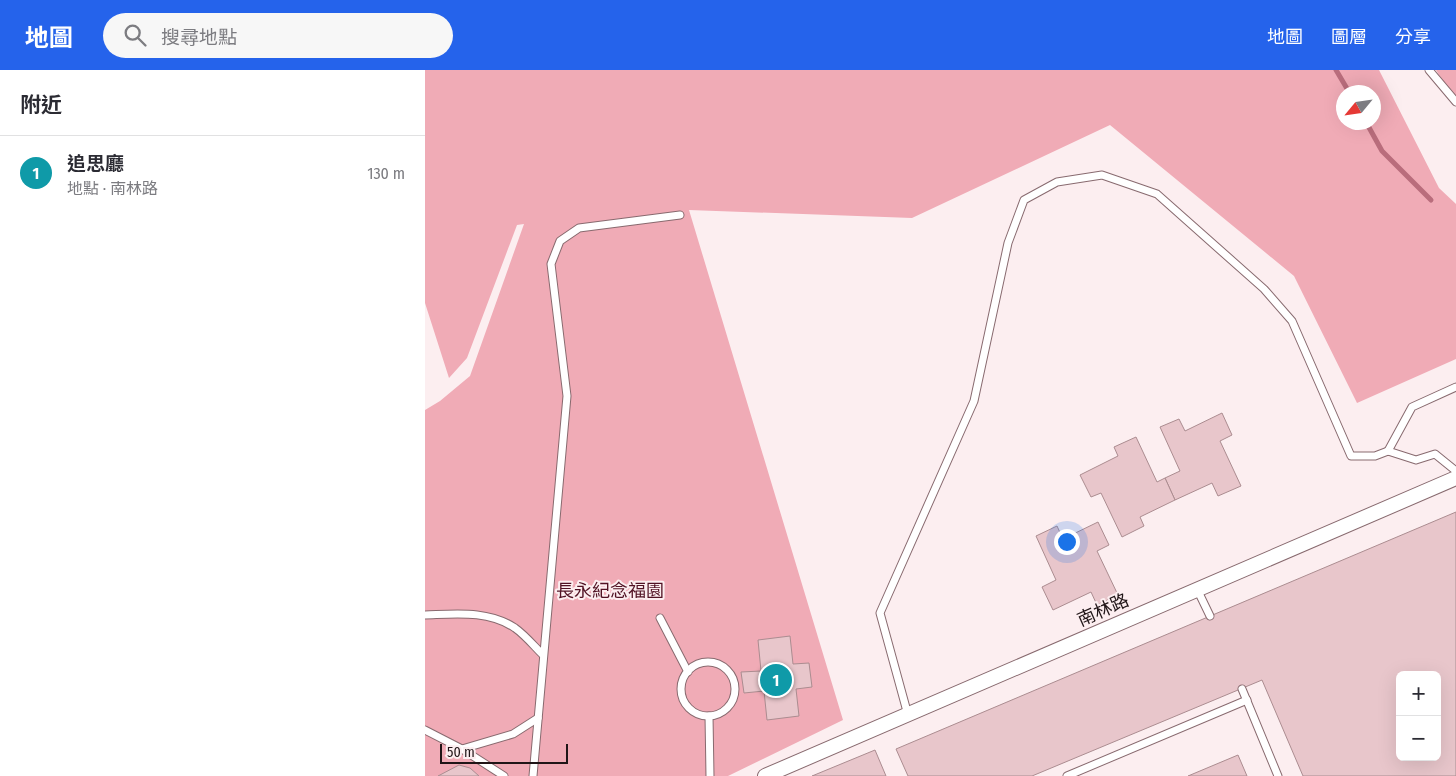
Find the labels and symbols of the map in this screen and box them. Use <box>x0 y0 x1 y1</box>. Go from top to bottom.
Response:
north arrow <box>1336 85 1381 130</box>
your location <box>1054 529 1080 555</box>
park label: 長永紀念福園 <box>556 580 664 602</box>
street label: 南林路 <box>1074 589 1132 631</box>
pin: 1 <box>760 661 792 699</box>
scale bar <box>440 741 567 764</box>

